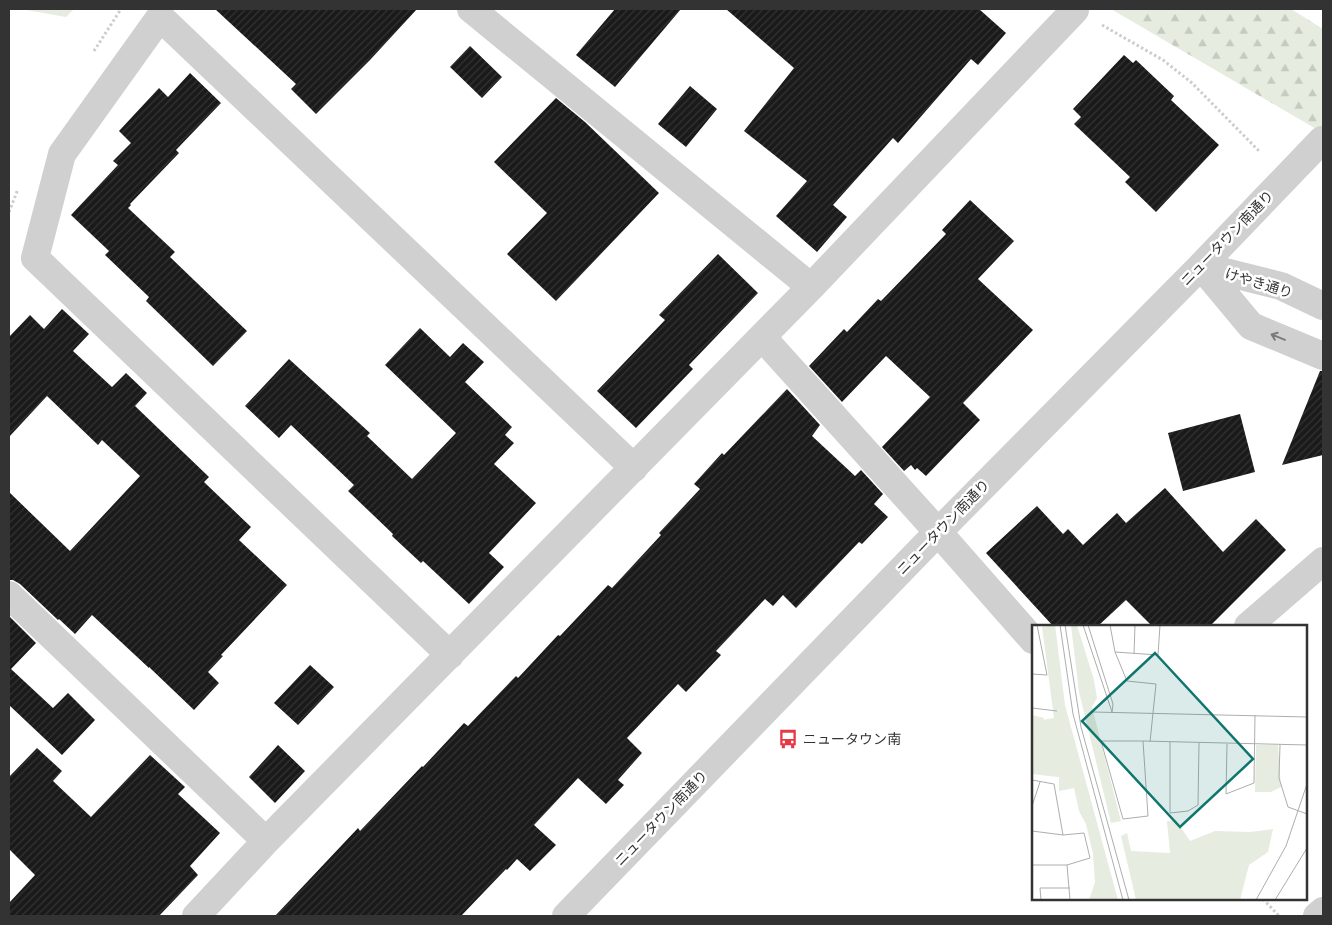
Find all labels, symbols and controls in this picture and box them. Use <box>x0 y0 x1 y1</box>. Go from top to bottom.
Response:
street label: ニュータウン南通り <box>1177 186 1277 289</box>
street label: けやき通り <box>1223 264 1295 301</box>
one-way arrow <box>1271 332 1286 342</box>
street label: ニュータウン南通り <box>893 475 993 578</box>
inset map <box>1032 625 1307 900</box>
bus stop icon: ニュータウン南 <box>777 728 799 750</box>
place label: ニュータウン南 <box>803 730 901 747</box>
street label: ニュータウン南通り <box>611 766 711 869</box>

